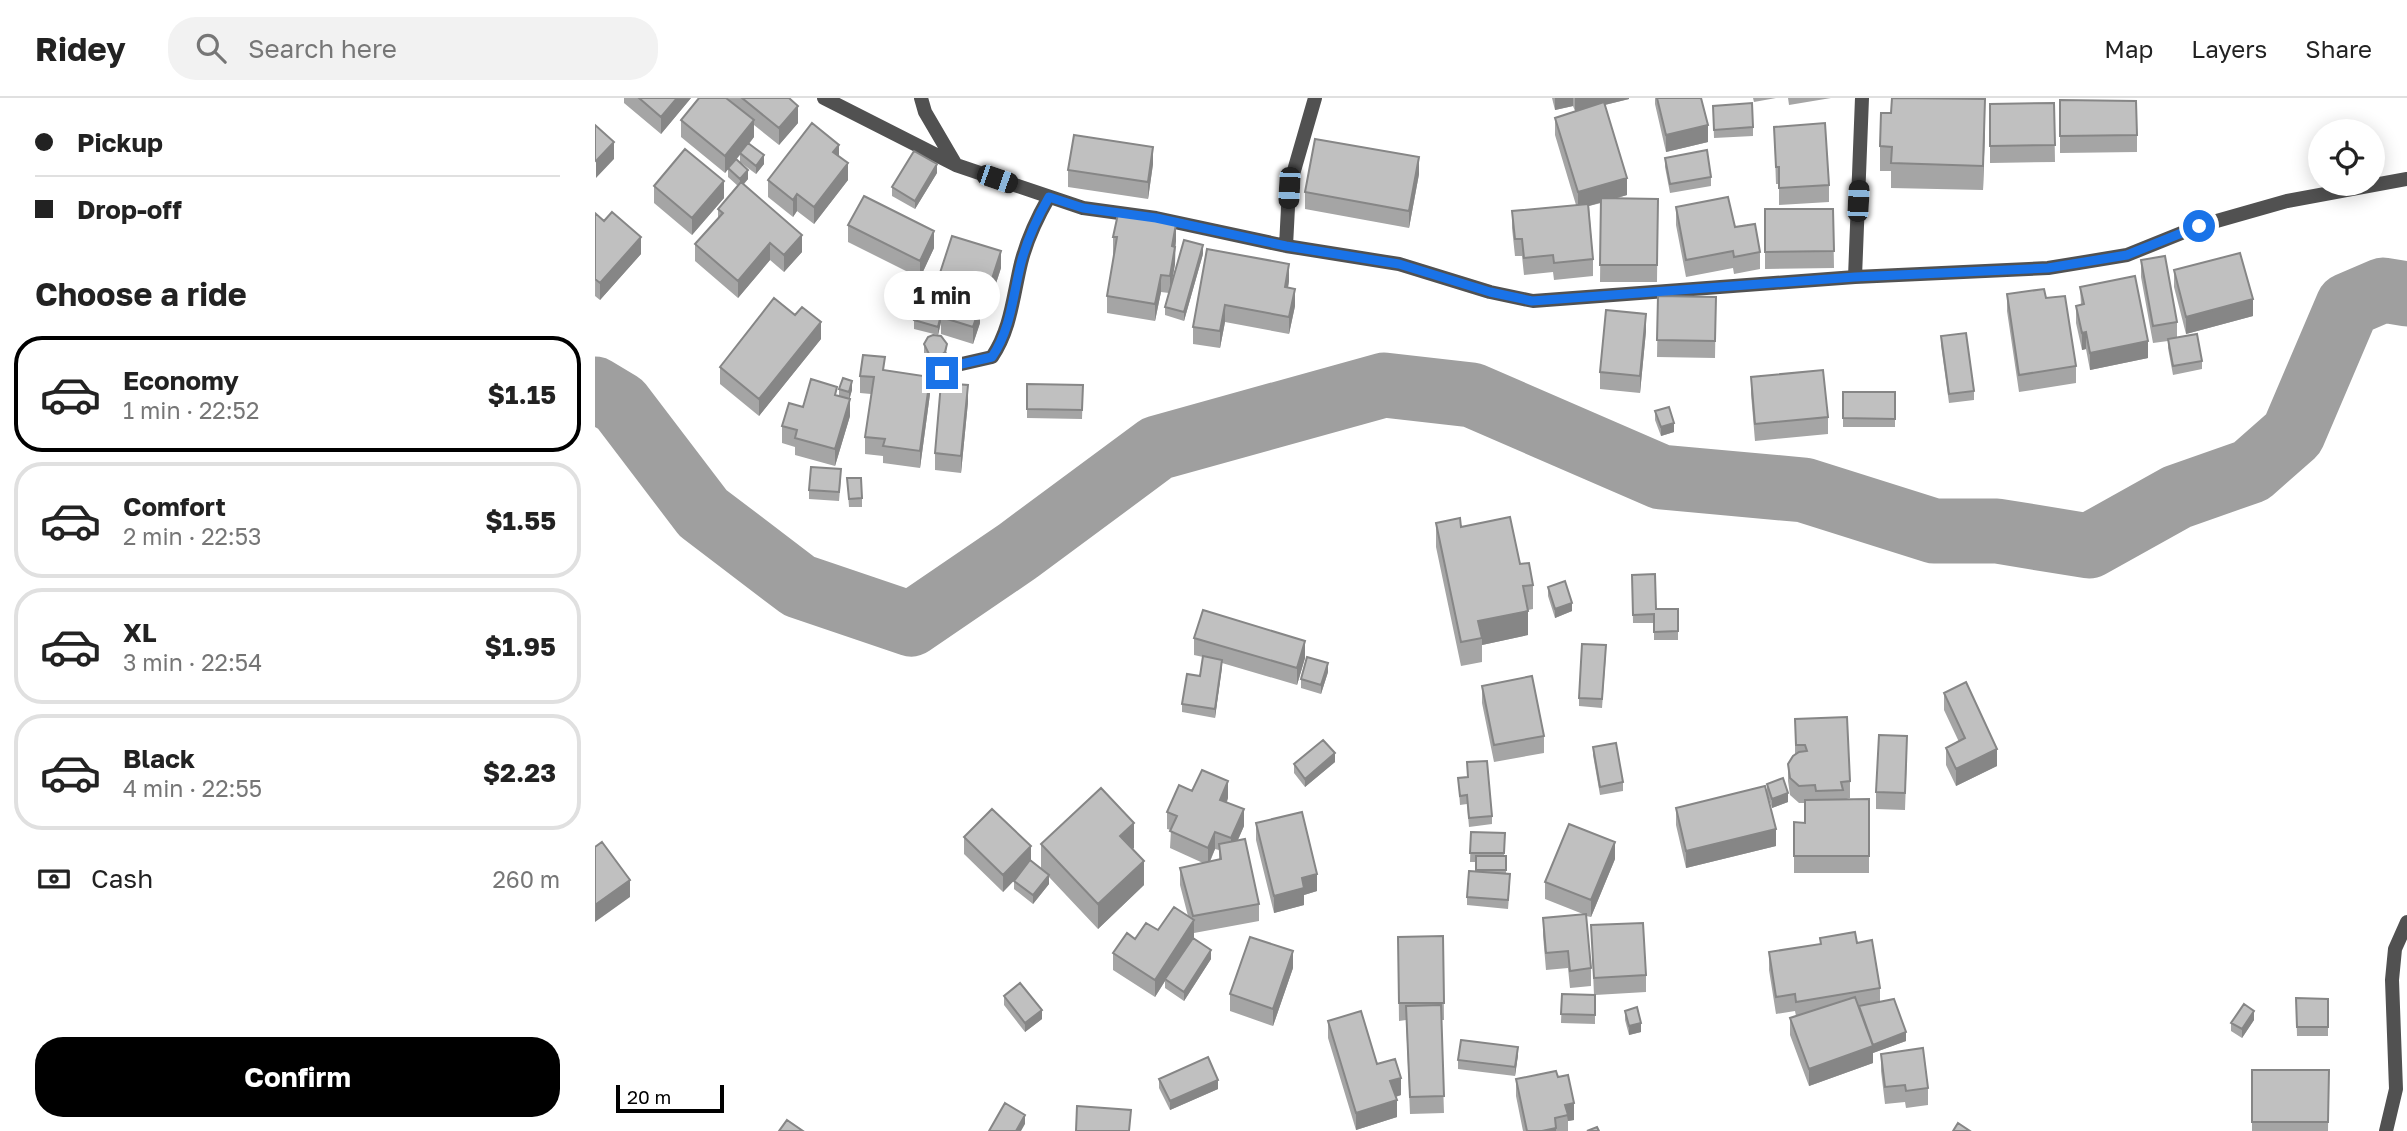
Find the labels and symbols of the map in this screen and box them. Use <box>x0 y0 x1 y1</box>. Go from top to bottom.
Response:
car <box>974 162 1021 196</box>
car <box>1278 166 1301 210</box>
car <box>1847 179 1870 223</box>
route start <box>2183 210 2215 242</box>
callout: 1 min <box>884 272 1000 320</box>
route end <box>926 357 958 389</box>
scale bar <box>616 1082 725 1114</box>

